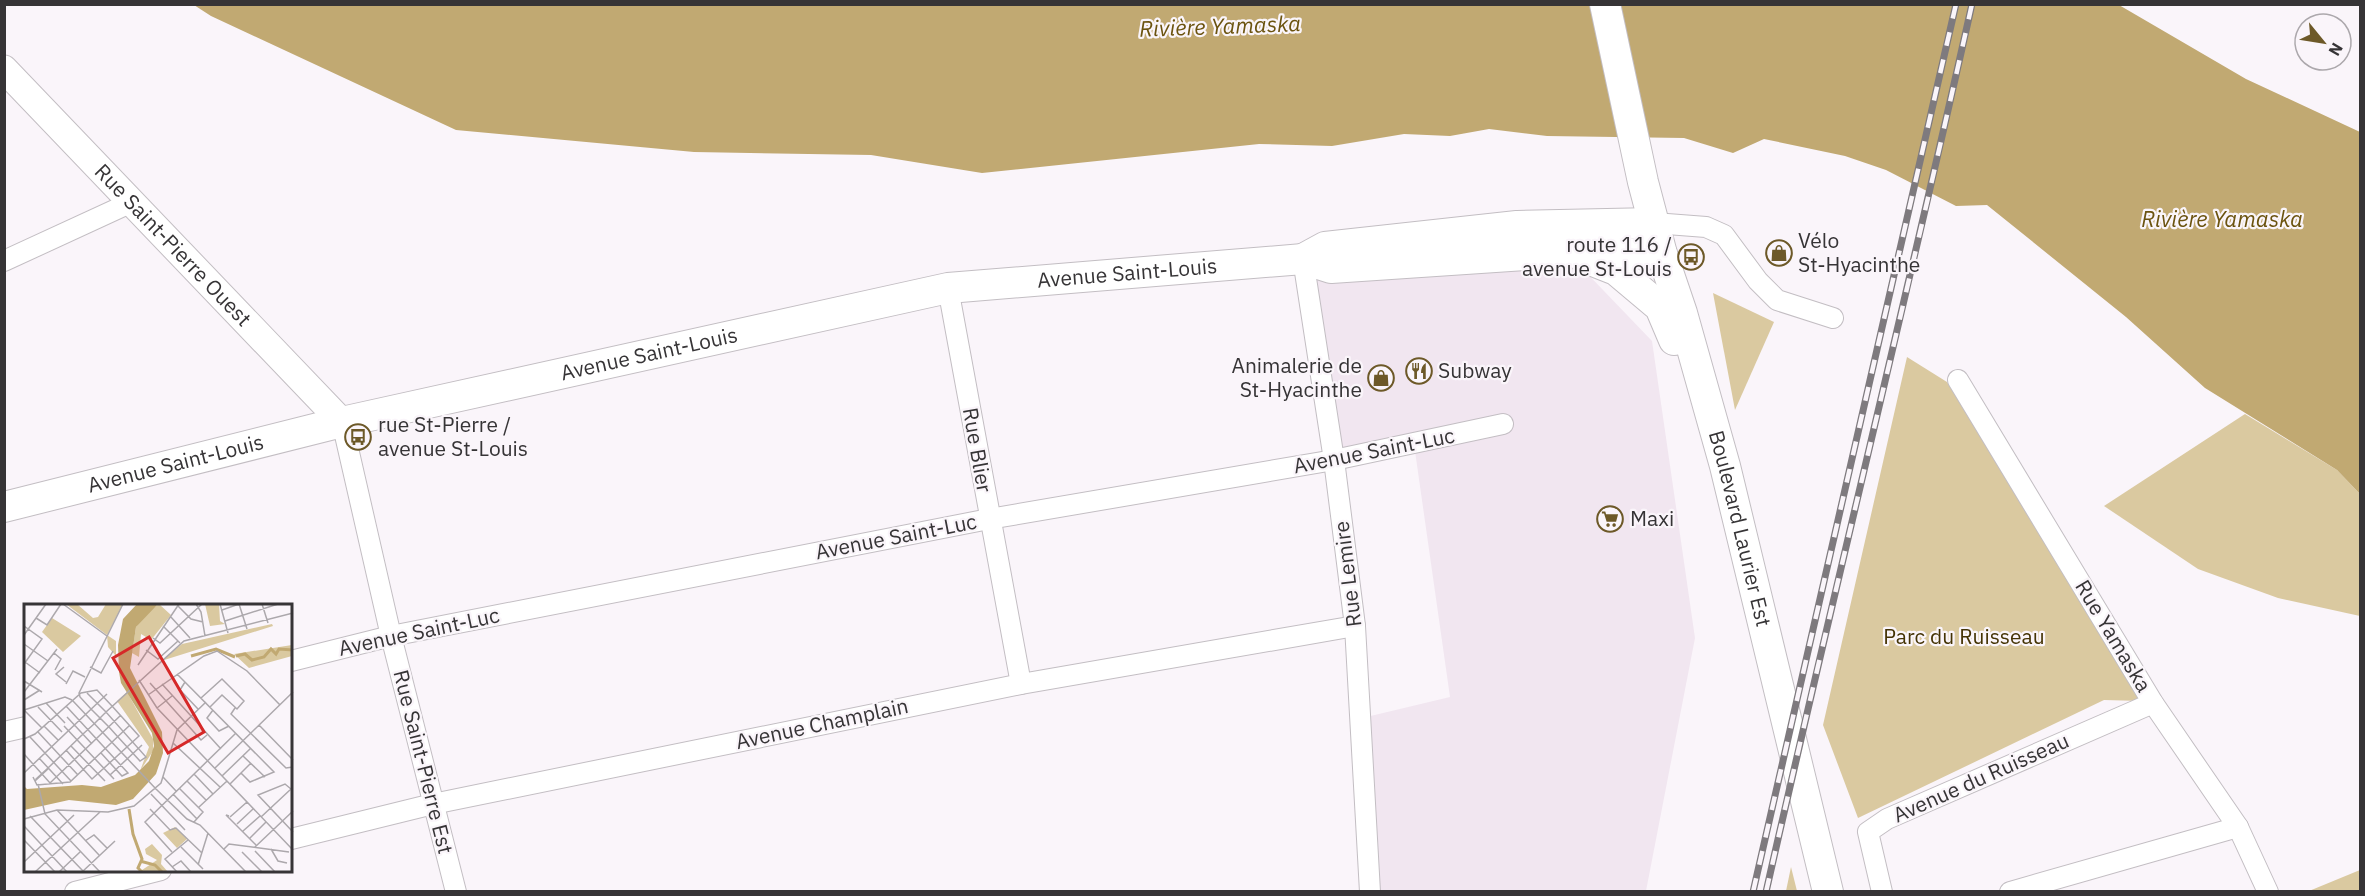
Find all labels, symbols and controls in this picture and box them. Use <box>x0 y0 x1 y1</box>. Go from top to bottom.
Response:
water label: Rivière Yamaska <box>1139 8 1301 43</box>
north arrow <box>2293 12 2353 72</box>
text: N <box>2324 39 2348 60</box>
street label: Rue Saint-Pierre Ouest <box>89 157 258 332</box>
water label: Rivière Yamaska <box>2141 204 2303 233</box>
place label: Vélo St-Hyacinthe <box>1798 226 1920 278</box>
place label: route 116 / avenue St-Louis <box>1522 230 1672 282</box>
shop icon: Vélo St-Hyacinthe <box>1764 238 1794 268</box>
bus stop icon: route 116 / avenue St-Louis <box>1676 242 1706 272</box>
street label: Avenue Saint-Louis <box>1036 251 1218 294</box>
street label: Avenue Saint-Louis <box>558 320 740 386</box>
place label: Animalerie de St-Hyacinthe <box>1231 351 1362 403</box>
restaurant icon: Subway <box>1404 356 1434 386</box>
place label: Subway <box>1438 356 1512 384</box>
shop icon: Animalerie de St-Hyacinthe <box>1366 363 1396 393</box>
street label: Rue Blier <box>957 405 999 495</box>
place label: rue St-Pierre / avenue St-Louis <box>378 410 528 462</box>
street label: Avenue Saint-Luc <box>1291 421 1457 479</box>
bus stop icon: rue St-Pierre / avenue St-Louis <box>343 422 373 452</box>
street label: Avenue Saint-Louis <box>84 427 266 498</box>
street label: Boulevard Laurier Est <box>1703 427 1778 629</box>
supermarket icon: Maxi <box>1595 504 1625 534</box>
place label: Maxi <box>1630 504 1674 532</box>
street label: Avenue Saint-Luc <box>813 507 979 565</box>
street label: Rue Lemire <box>1327 520 1367 629</box>
street label: Rue Yamaska <box>2069 574 2158 697</box>
street label: Avenue Saint-Luc <box>336 600 502 662</box>
inset map <box>24 604 292 872</box>
park label: Parc du Ruisseau <box>1883 622 2045 650</box>
street label: Rue Saint-Pierre Est <box>388 667 460 857</box>
street label: Avenue Champlain <box>733 691 911 755</box>
street label: Avenue du Ruisseau <box>1888 726 2073 828</box>

